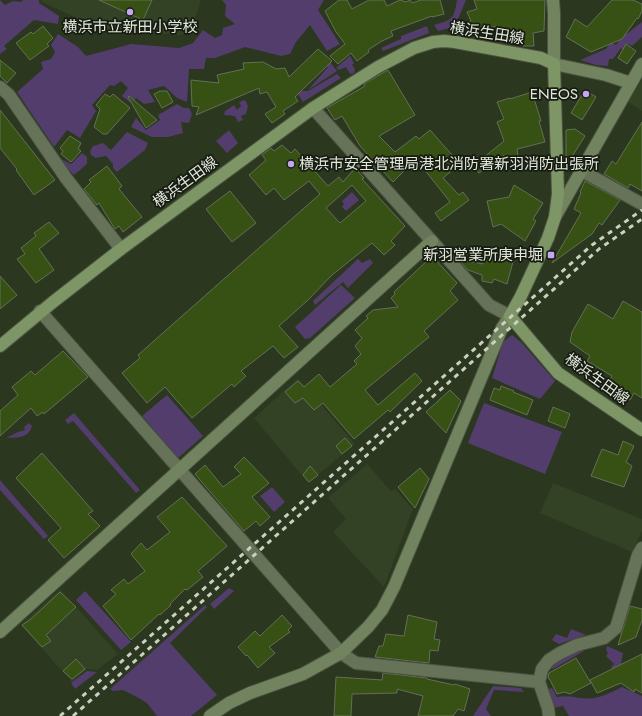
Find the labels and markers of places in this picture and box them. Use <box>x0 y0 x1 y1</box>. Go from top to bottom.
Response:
marker: 横浜市立新田小学校 <box>125 7 135 17</box>
place label: 横浜市立新田小学校 <box>62 16 198 38</box>
place label: ENEOS <box>530 83 578 105</box>
marker: ENEOS <box>581 89 591 99</box>
place label: 横浜市安全管理局港北消防署新羽消防出張所 <box>299 153 599 175</box>
marker: 横浜市安全管理局港北消防署新羽消防出張所 <box>286 159 296 169</box>
place label: 新羽営業所庚申堀 <box>423 244 543 266</box>
marker: 新羽営業所庚申堀 <box>546 250 556 260</box>

